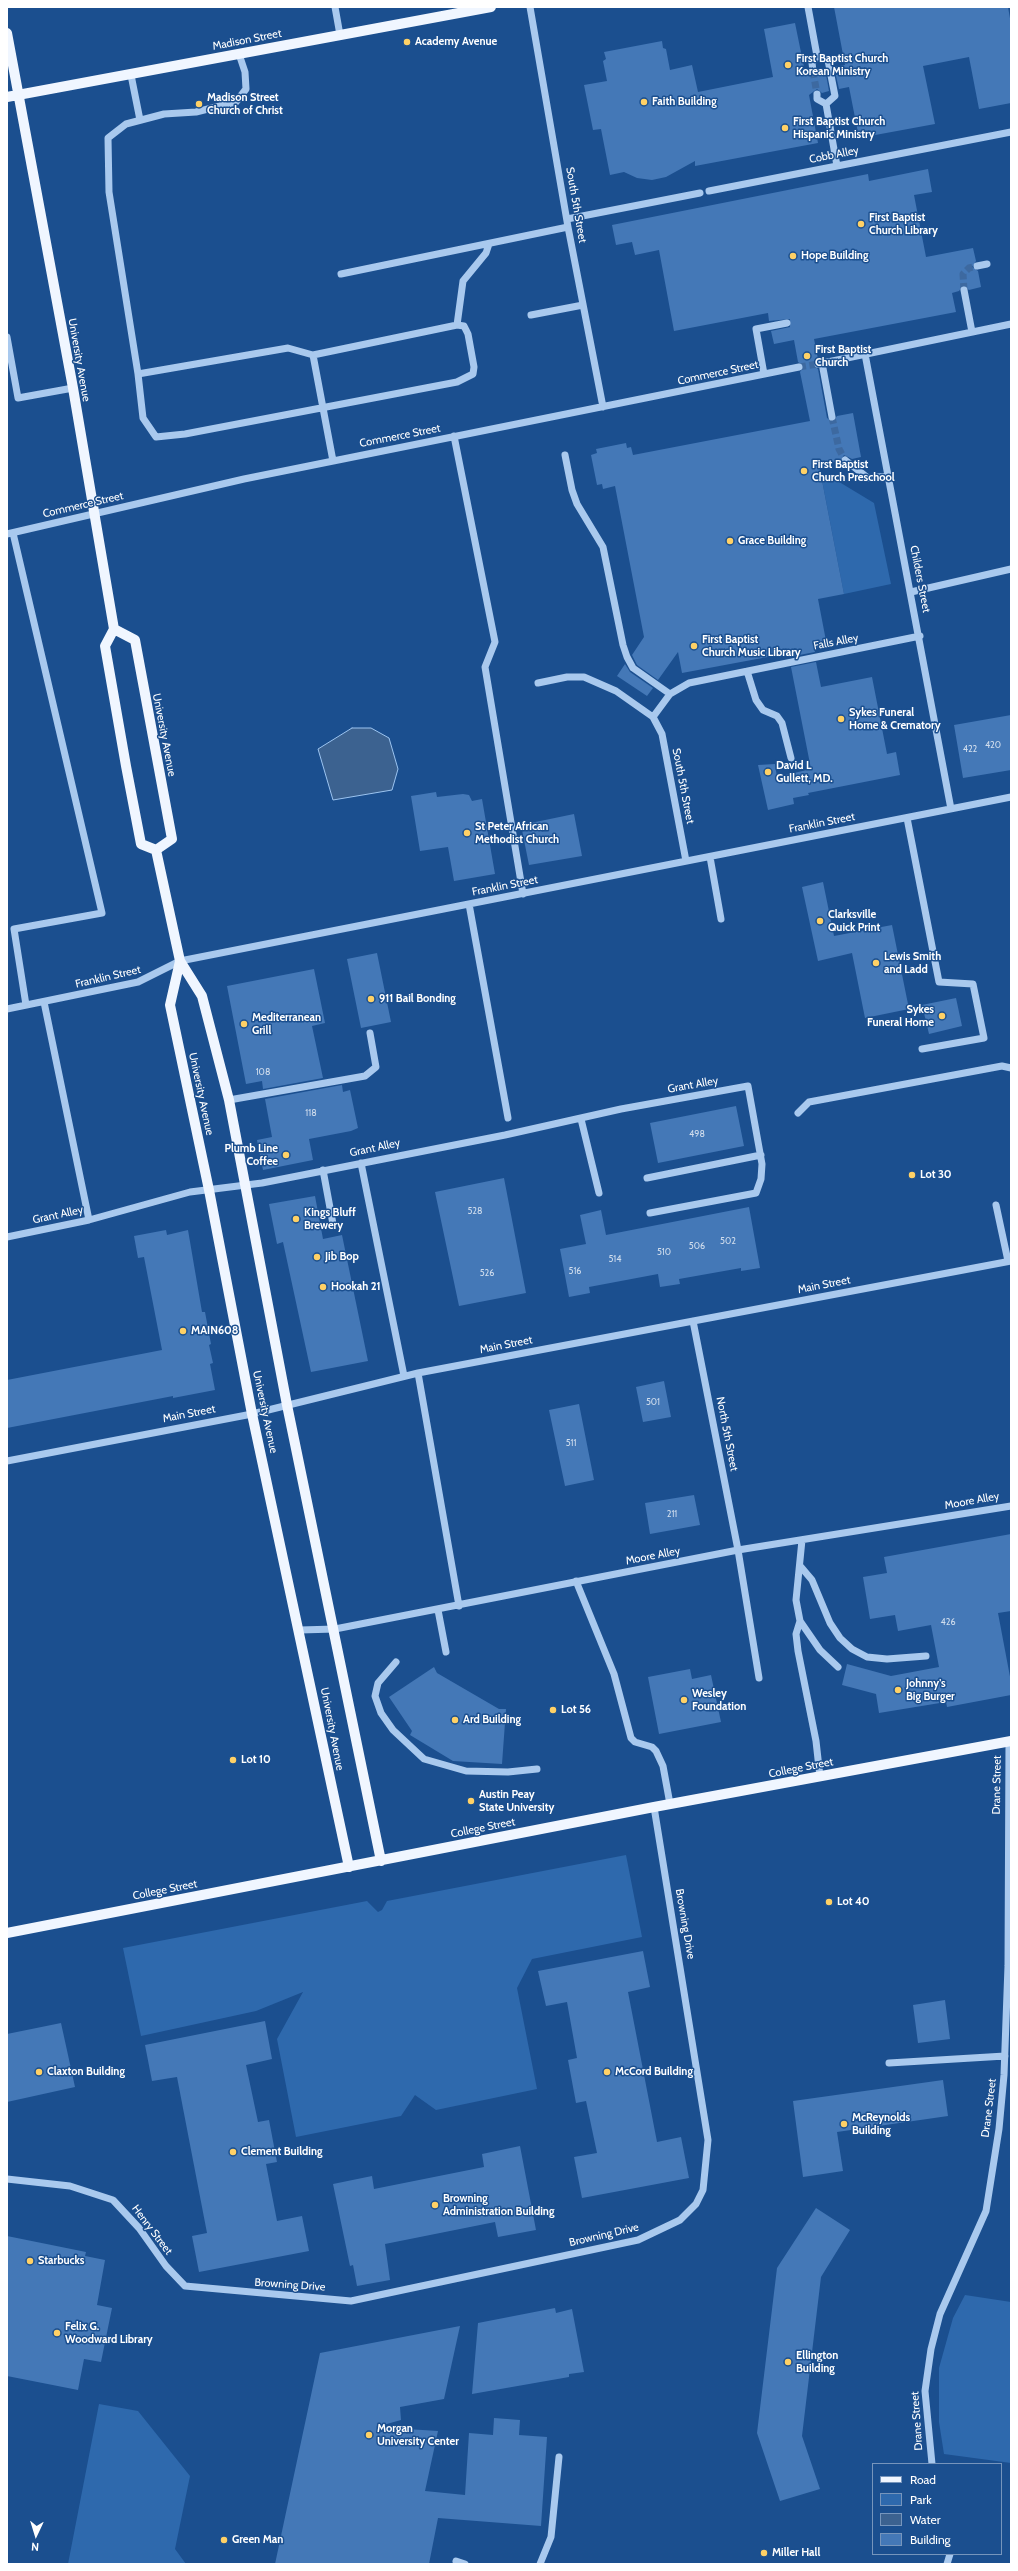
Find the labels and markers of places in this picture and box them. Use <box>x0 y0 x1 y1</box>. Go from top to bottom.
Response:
place label: Academy Avenue <box>415 35 497 49</box>
marker: Academy Avenue <box>402 37 412 47</box>
place label: First Baptist Church Korean Ministry <box>796 52 888 78</box>
marker: First Baptist Church Korean Ministry <box>783 60 793 70</box>
place label: Madison Street Church of Christ <box>207 91 283 117</box>
place label: Faith Building <box>652 95 717 109</box>
marker: Faith Building <box>639 97 649 107</box>
marker: Madison Street Church of Christ <box>194 99 204 109</box>
place label: First Baptist Church Hispanic Ministry <box>793 115 885 141</box>
marker: First Baptist Church Hispanic Ministry <box>780 123 790 133</box>
place label: First Baptist Church Library <box>869 211 938 237</box>
marker: First Baptist Church Library <box>856 219 866 229</box>
place label: Hope Building <box>801 249 868 263</box>
marker: Hope Building <box>788 251 798 261</box>
place label: First Baptist Church <box>815 343 871 369</box>
marker: First Baptist Church <box>802 351 812 361</box>
place label: First Baptist Church Preschool <box>812 458 895 484</box>
marker: First Baptist Church Preschool <box>799 466 809 476</box>
place label: Grace Building <box>738 534 806 548</box>
marker: Grace Building <box>725 536 735 546</box>
place label: First Baptist Church Music Library <box>702 633 801 659</box>
marker: First Baptist Church Music Library <box>689 641 699 651</box>
place label: Sykes Funeral Home & Crematory <box>849 706 941 732</box>
marker: Sykes Funeral Home & Crematory <box>836 714 846 724</box>
place label: David L Gullett, MD. <box>776 759 833 785</box>
marker: David L Gullett, MD. <box>763 767 773 777</box>
place label: St Peter African Methodist Church <box>475 820 559 846</box>
marker: St Peter African Methodist Church <box>462 828 472 838</box>
place label: Clarksville Quick Print <box>828 908 880 934</box>
marker: Clarksville Quick Print <box>815 916 825 926</box>
place label: Lewis Smith and Ladd <box>884 950 941 976</box>
marker: Lewis Smith and Ladd <box>871 958 881 968</box>
place label: 911 Bail Bonding <box>379 992 456 1006</box>
marker: 911 Bail Bonding <box>366 994 376 1004</box>
place label: Sykes Funeral Home <box>867 1003 934 1029</box>
place label: Mediterranean Grill <box>252 1011 321 1037</box>
marker: Sykes Funeral Home <box>937 1011 947 1021</box>
marker: Mediterranean Grill <box>239 1019 249 1029</box>
place label: Plumb Line Coffee <box>224 1142 278 1168</box>
marker: Plumb Line Coffee <box>281 1150 291 1160</box>
place label: Lot 30 <box>920 1168 952 1182</box>
marker: Lot 30 <box>907 1170 917 1180</box>
place label: Kings Bluff Brewery <box>304 1206 356 1232</box>
marker: Kings Bluff Brewery <box>291 1214 301 1224</box>
place label: Jib Bop <box>325 1250 359 1264</box>
marker: Jib Bop <box>312 1252 322 1262</box>
place label: Hookah 21 <box>331 1280 381 1294</box>
marker: Hookah 21 <box>318 1282 328 1292</box>
place label: MAIN608 <box>191 1324 239 1338</box>
marker: MAIN608 <box>178 1326 188 1336</box>
place label: Johnny's Big Burger <box>906 1677 955 1703</box>
marker: Johnny's Big Burger <box>893 1685 903 1695</box>
place label: Wesley Foundation <box>692 1687 746 1713</box>
marker: Wesley Foundation <box>679 1695 689 1705</box>
place label: Lot 56 <box>561 1703 591 1717</box>
marker: Lot 56 <box>548 1705 558 1715</box>
place label: Ard Building <box>463 1713 521 1727</box>
marker: Ard Building <box>450 1715 460 1725</box>
place label: Lot 10 <box>241 1753 271 1767</box>
marker: Lot 10 <box>228 1755 238 1765</box>
place label: Austin Peay State University <box>479 1788 554 1814</box>
marker: Austin Peay State University <box>466 1796 476 1806</box>
place label: Lot 40 <box>837 1895 869 1909</box>
marker: Lot 40 <box>824 1897 834 1907</box>
place label: Claxton Building <box>47 2065 125 2079</box>
place label: McCord Building <box>615 2065 693 2079</box>
marker: Claxton Building <box>34 2067 44 2077</box>
marker: McCord Building <box>602 2067 612 2077</box>
place label: McReynolds Building <box>852 2111 910 2137</box>
marker: McReynolds Building <box>839 2119 849 2129</box>
place label: Clement Building <box>241 2145 323 2159</box>
marker: Clement Building <box>228 2147 238 2157</box>
place label: Browning Administration Building <box>443 2192 554 2218</box>
marker: Browning Administration Building <box>430 2200 440 2210</box>
place label: Starbucks <box>38 2254 84 2268</box>
marker: Starbucks <box>25 2256 35 2266</box>
place label: Felix G. Woodward Library <box>65 2320 153 2346</box>
marker: Felix G. Woodward Library <box>52 2328 62 2338</box>
place label: Ellington Building <box>796 2349 838 2375</box>
marker: Ellington Building <box>783 2357 793 2367</box>
place label: Morgan University Center <box>377 2422 459 2448</box>
marker: Morgan University Center <box>364 2430 374 2440</box>
place label: Green Man <box>232 2533 283 2547</box>
marker: Green Man <box>219 2535 229 2545</box>
place label: Miller Hall <box>772 2546 820 2560</box>
marker: Miller Hall <box>759 2548 769 2558</box>

